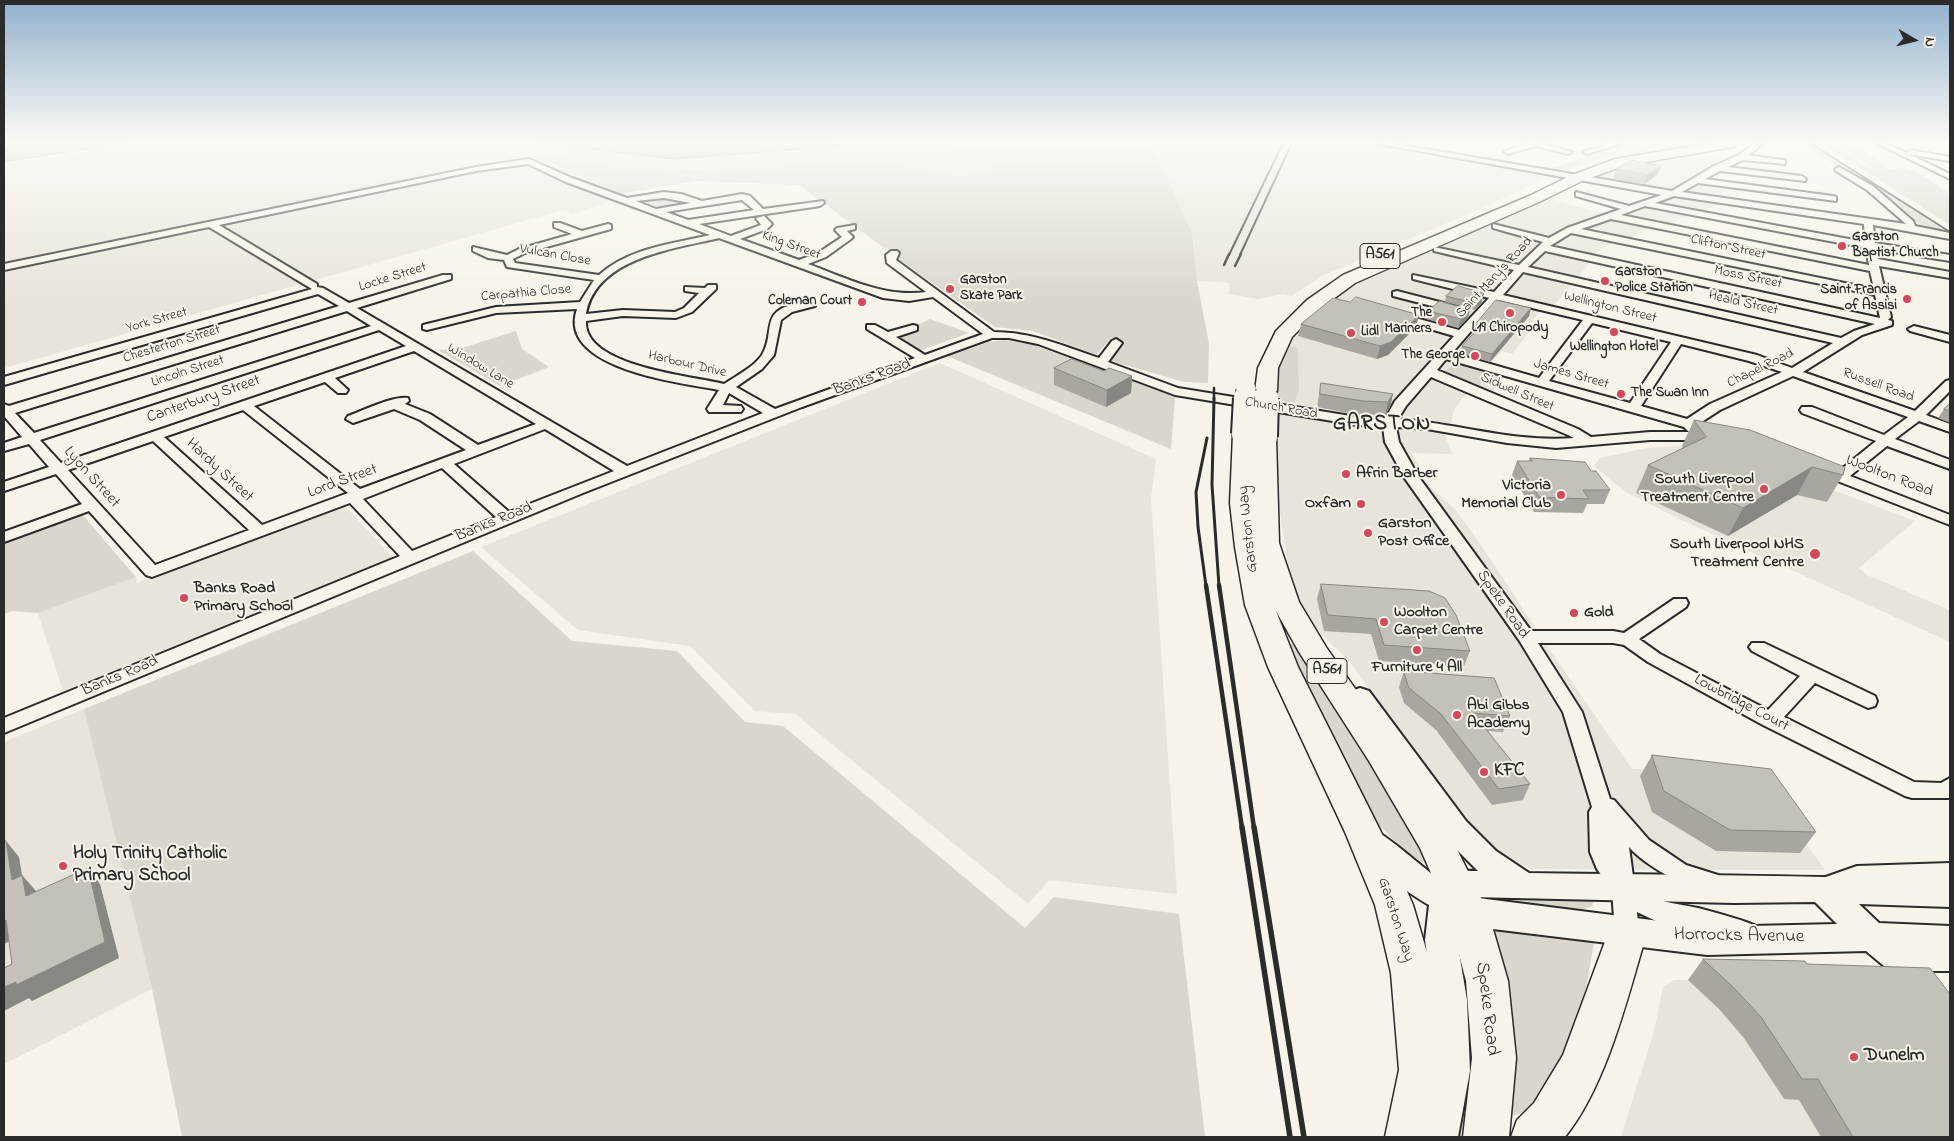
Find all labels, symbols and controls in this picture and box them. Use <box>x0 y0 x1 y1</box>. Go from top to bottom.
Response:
north arrow <box>1889 15 1939 65</box>
text: N <box>1918 36 1940 48</box>
street label: King Street <box>759 228 823 264</box>
place label: Garston Baptist Church <box>1852 230 1939 262</box>
street label: Clifton Street <box>1689 232 1767 264</box>
street label: Saint Mary's Road <box>1453 234 1537 322</box>
marker: Garston Baptist Church <box>1836 240 1848 252</box>
street label: Vulcan Close <box>518 241 592 271</box>
road number: A561 <box>1360 244 1400 268</box>
street label: Locke Street <box>357 260 429 296</box>
street label: Moss Street <box>1713 263 1783 293</box>
place label: Garston Police Station <box>1615 265 1693 298</box>
place label: Garston Skate Park <box>960 273 1022 306</box>
marker: Garston Police Station <box>1599 275 1611 287</box>
street label: Carpathia Close <box>480 282 572 306</box>
marker: Garston Skate Park <box>944 283 956 295</box>
place label: Saint Francis of Assisi <box>1820 283 1897 316</box>
street label: Wellington Street <box>1562 288 1658 328</box>
street label: Heald Street <box>1707 288 1779 320</box>
marker: Saint Francis of Assisi <box>1901 293 1913 305</box>
place label: Coleman Court <box>768 294 852 310</box>
marker: Coleman Court <box>856 296 868 308</box>
street label: York Street <box>125 304 189 338</box>
place label: The Mariners <box>1384 306 1432 338</box>
marker: L19 Chiropody <box>1504 307 1516 319</box>
marker: The Mariners <box>1436 316 1448 328</box>
place label: L19 Chiropody <box>1472 321 1548 337</box>
street label: Chesterton Street <box>121 322 223 368</box>
place label: Lidl <box>1361 325 1379 341</box>
marker: Wellington Hotel <box>1608 326 1620 338</box>
marker: Lidl <box>1345 327 1357 339</box>
place label: Wellington Hotel <box>1570 340 1658 356</box>
street label: Window Lane <box>444 341 516 393</box>
street label: Chapel Road <box>1725 346 1797 392</box>
street label: Harbour Drive <box>646 348 728 382</box>
place label: The George <box>1401 348 1465 364</box>
marker: The George <box>1469 350 1481 362</box>
street label: Lincoln Street <box>149 352 227 392</box>
street label: Banks Road <box>831 355 913 401</box>
street label: James Street <box>1531 356 1611 394</box>
street label: Russell Road <box>1840 365 1916 407</box>
street label: Sidwell Street <box>1478 370 1556 416</box>
street label: Canterbury Street <box>145 372 263 428</box>
place label: The Swan Inn <box>1631 386 1709 402</box>
marker: The Swan Inn <box>1615 388 1627 400</box>
street label: Church Road <box>1243 394 1319 424</box>
district label: GARSTON <box>1332 413 1432 439</box>
street label: Hardy Street <box>181 435 257 507</box>
street label: Lyon Street <box>58 443 124 513</box>
street label: Woolton Road <box>1843 452 1935 502</box>
street label: Lord Street <box>306 461 380 503</box>
place label: Afrin Barber <box>1356 464 1437 484</box>
marker: Afrin Barber <box>1340 468 1352 480</box>
place label: South Liverpool Treatment Centre <box>1640 470 1754 508</box>
place label: Victoria Memorial Club <box>1461 476 1551 514</box>
marker: South Liverpool Treatment Centre <box>1758 483 1770 495</box>
street label: Garston Way <box>1235 485 1263 573</box>
marker: Victoria Memorial Club <box>1555 489 1567 501</box>
place label: Oxfam <box>1305 494 1351 514</box>
marker: Oxfam <box>1355 498 1367 510</box>
street label: Banks Road <box>453 499 535 547</box>
place label: Garston Post Office <box>1378 514 1449 552</box>
marker: Garston Post Office <box>1362 527 1374 539</box>
place label: South Liverpool NHS Treatment Centre <box>1670 535 1804 573</box>
marker: South Liverpool NHS Treatment Centre <box>1808 547 1822 561</box>
street label: Speke Road <box>1471 567 1533 643</box>
place label: Banks Road Primary School <box>194 579 293 617</box>
marker: Banks Road Primary School <box>178 592 190 604</box>
place label: Woolton Carpet Centre <box>1394 603 1483 641</box>
place label: Gold <box>1584 603 1614 623</box>
marker: Gold <box>1568 607 1580 619</box>
marker: Woolton Carpet Centre <box>1378 616 1390 628</box>
marker: Furniture 4 All <box>1411 644 1423 656</box>
street label: Banks Road <box>79 652 161 702</box>
road number: A561 <box>1307 658 1347 684</box>
place label: Furniture 4 All <box>1372 658 1462 678</box>
street label: Lowbridge Court <box>1690 671 1792 737</box>
place label: Abi Gibbs Academy <box>1467 696 1530 734</box>
marker: Abi Gibbs Academy <box>1451 709 1463 721</box>
place label: KFC <box>1494 761 1524 783</box>
marker: KFC <box>1478 766 1490 778</box>
place label: Holy Trinity Catholic Primary School <box>73 844 227 888</box>
marker: Holy Trinity Catholic Primary School <box>57 860 69 872</box>
street label: Garston Way <box>1372 876 1418 964</box>
street label: Horrocks Avenue <box>1674 924 1804 950</box>
street label: Speke Road <box>1469 961 1503 1057</box>
place label: Dunelm <box>1864 1046 1925 1068</box>
marker: Dunelm <box>1848 1051 1860 1063</box>

